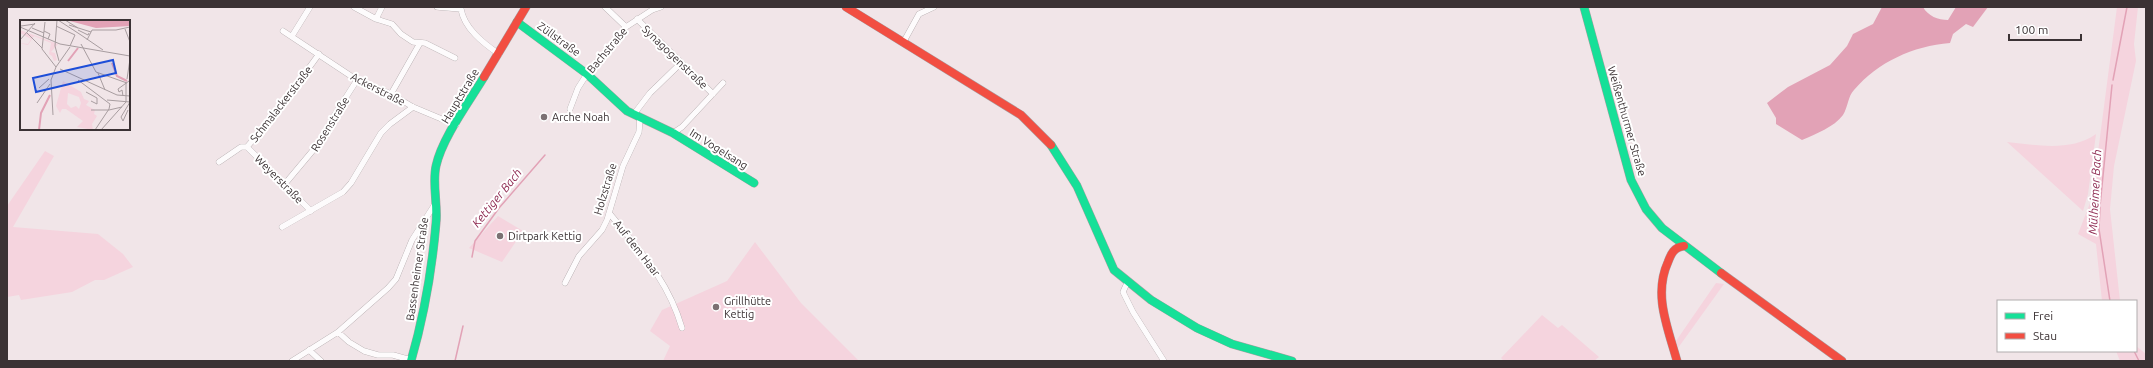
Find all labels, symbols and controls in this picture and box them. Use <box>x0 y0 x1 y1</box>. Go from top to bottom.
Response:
scale bar <box>2009 16 2081 42</box>
inset map <box>20 20 130 130</box>
street label: Züllstraße <box>535 20 583 58</box>
street label: Synagogenstraße <box>640 23 710 91</box>
text: 100 m <box>2015 23 2048 36</box>
street label: Bachstraße <box>585 25 629 75</box>
street label: Schmalackerstraße <box>248 64 314 144</box>
street label: Weißenthurmer Straße <box>1606 65 1648 177</box>
street label: Hauptstraße <box>439 66 481 126</box>
street label: Ackerstraße <box>349 70 407 108</box>
street label: Rosenstraße <box>308 95 352 153</box>
place label: Arche Noah <box>552 111 610 123</box>
marker: Arche Noah <box>539 112 549 122</box>
street label: Im Vogelsang <box>688 126 750 172</box>
water label: Mülheimer Bach <box>2086 149 2103 235</box>
street label: Weyerstraße <box>252 152 306 206</box>
street label: Holzstraße <box>591 162 619 216</box>
water label: Kettiger Bach <box>469 166 524 230</box>
street label: Bassenheimer Straße <box>404 216 430 322</box>
street label: Auf dem Haar <box>611 218 663 279</box>
place label: Dirtpark Kettig <box>508 230 582 242</box>
marker: Dirtpark Kettig <box>495 231 505 241</box>
place label: Grillhütte Kettig <box>724 295 771 320</box>
legend <box>1997 300 2137 352</box>
marker: Grillhütte Kettig <box>711 302 721 312</box>
text: Frei <box>2033 309 2053 322</box>
text: Stau <box>2033 329 2057 342</box>

